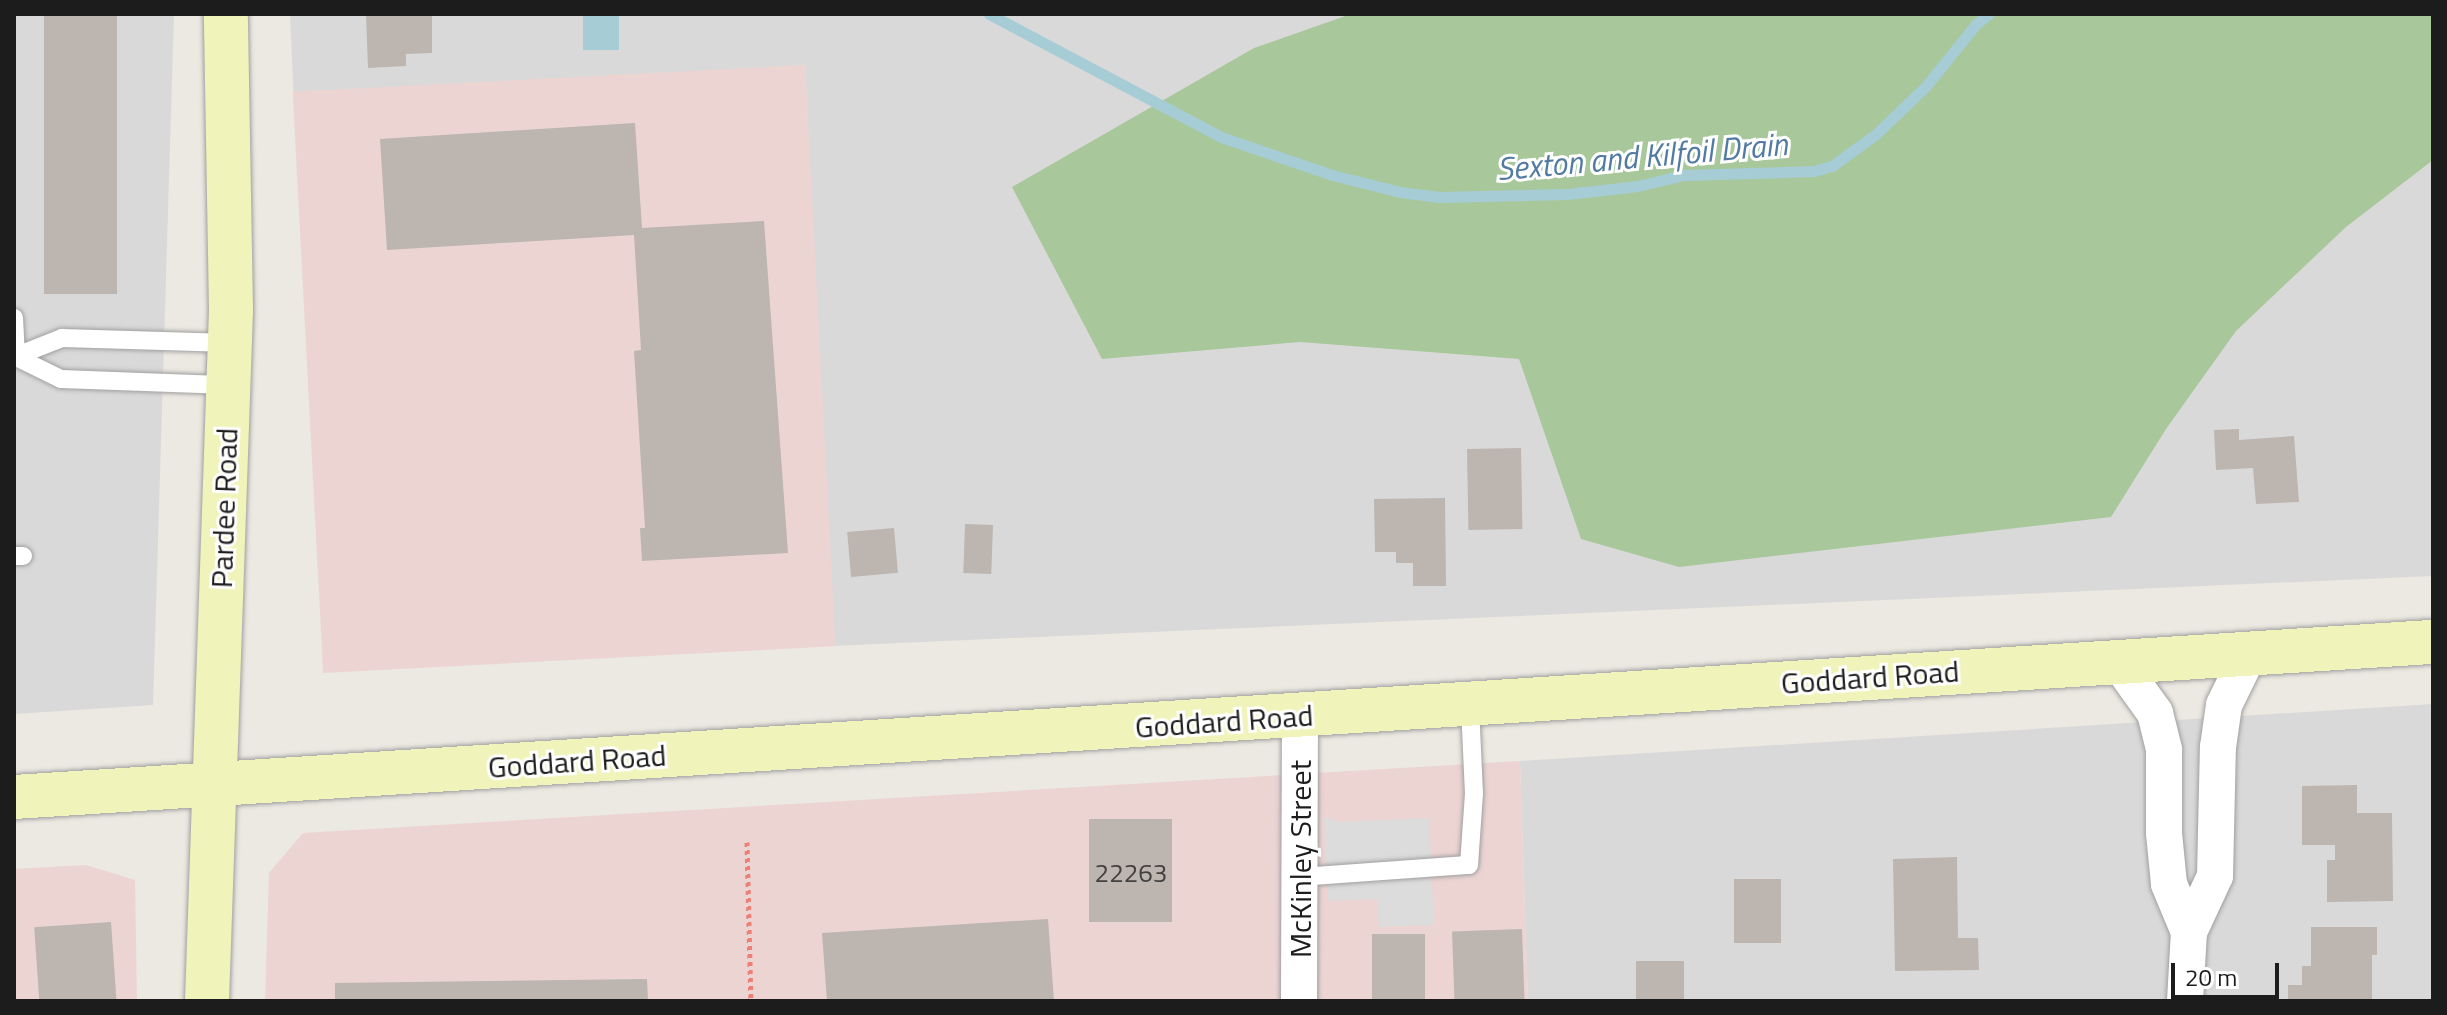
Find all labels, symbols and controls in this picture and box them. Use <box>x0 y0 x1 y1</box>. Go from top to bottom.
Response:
water label: Sexton and Kilfoil Drain <box>1495 124 1789 188</box>
street label: Pardee Road <box>203 427 245 589</box>
street label: Goddard Road <box>1780 653 1960 701</box>
street label: Goddard Road <box>1134 697 1314 745</box>
street label: Goddard Road <box>487 737 667 785</box>
street label: McKinley Street <box>1282 760 1318 958</box>
house number: 22263 <box>1095 857 1167 889</box>
scale bar <box>2175 947 2283 997</box>
text: 20 m <box>2185 959 2237 995</box>

